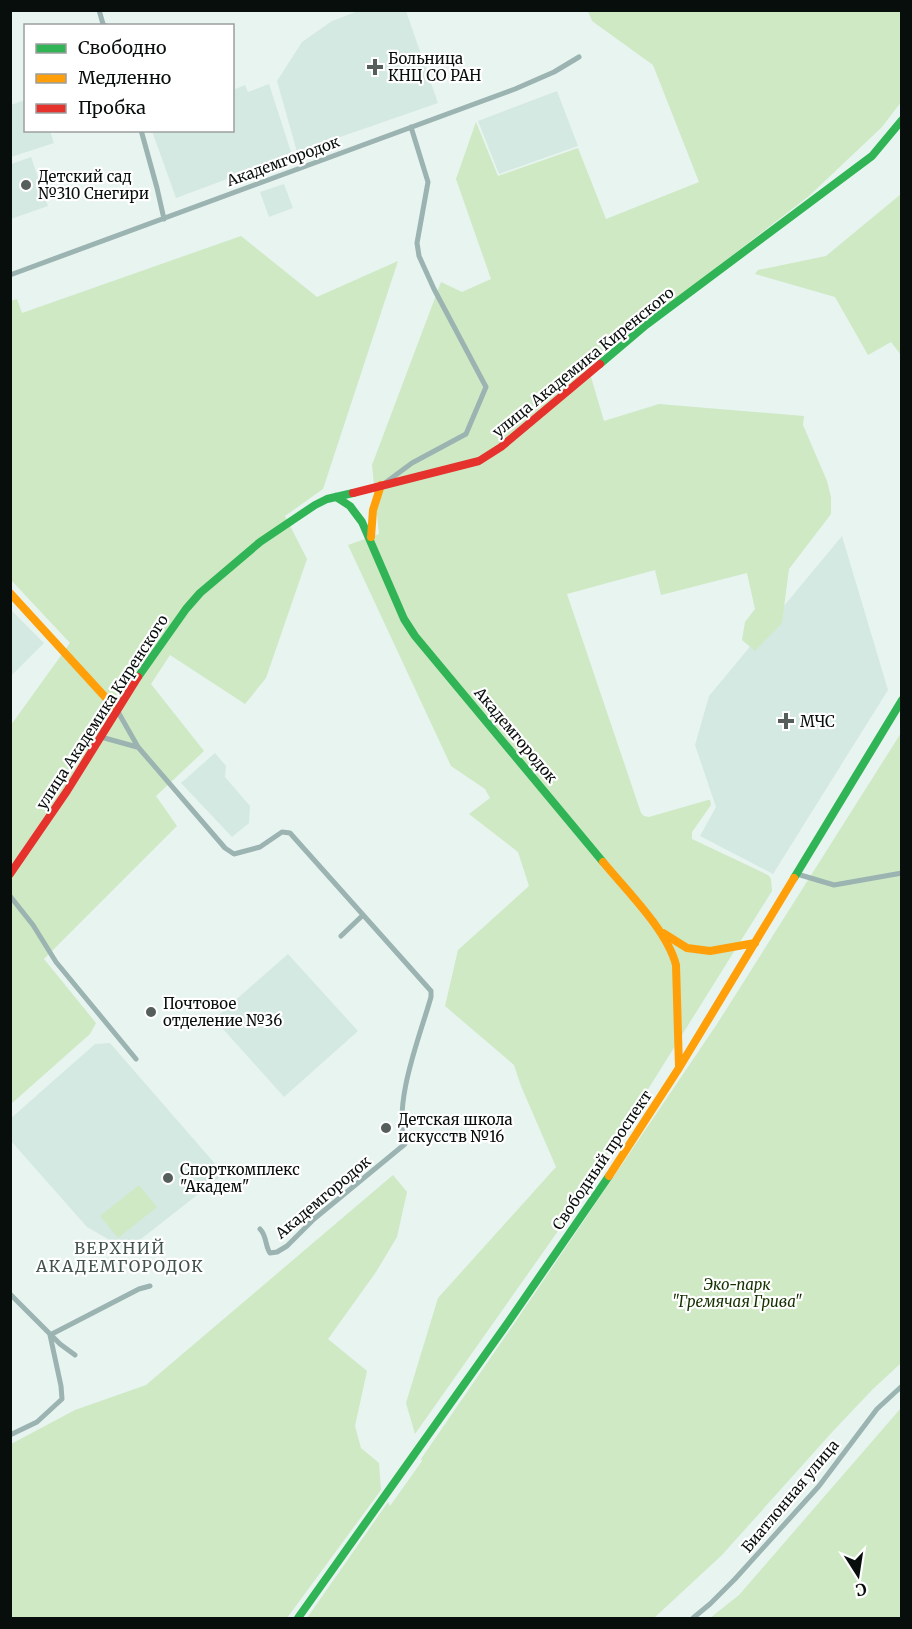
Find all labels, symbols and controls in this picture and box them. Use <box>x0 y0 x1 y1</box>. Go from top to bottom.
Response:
legend <box>24 24 234 132</box>
text: Свободно <box>78 36 166 59</box>
place label: Больница КНЦ СО РАН <box>388 49 481 85</box>
marker: Больница КНЦ СО РАН <box>366 58 384 76</box>
text: Медленно <box>78 66 171 89</box>
text: Пробка <box>78 96 146 119</box>
street label: Академгородок <box>223 132 343 191</box>
place label: Детский сад №310 Снегири <box>38 167 149 203</box>
marker: Детский сад №310 Снегири <box>19 178 33 192</box>
street label: улица Академика Киренского <box>488 283 678 441</box>
street label: улица Академика Киренского <box>32 611 172 813</box>
street label: Академгородок <box>470 683 562 787</box>
marker: МЧС <box>777 712 795 730</box>
place label: МЧС <box>800 712 835 731</box>
place label: Почтовое отделение №36 <box>163 994 282 1030</box>
marker: Почтовое отделение №36 <box>144 1005 158 1019</box>
street label: Свободный проспект <box>548 1087 656 1233</box>
place label: Детская школа искусств №16 <box>398 1110 512 1146</box>
marker: Детская школа искусств №16 <box>379 1121 393 1135</box>
street label: Академгородок <box>271 1151 375 1243</box>
place label: Спорткомплекс "Академ" <box>180 1160 300 1196</box>
marker: Спорткомплекс "Академ" <box>161 1171 175 1185</box>
district label: ВЕРХНИЙ АКАДЕМГОРОДОК <box>35 1238 204 1276</box>
park label: Эко-парк "Гремячая Грива" <box>672 1275 803 1311</box>
street label: Биатлонная улица <box>737 1436 843 1556</box>
north arrow <box>828 1545 888 1605</box>
text: С <box>854 1579 868 1601</box>

